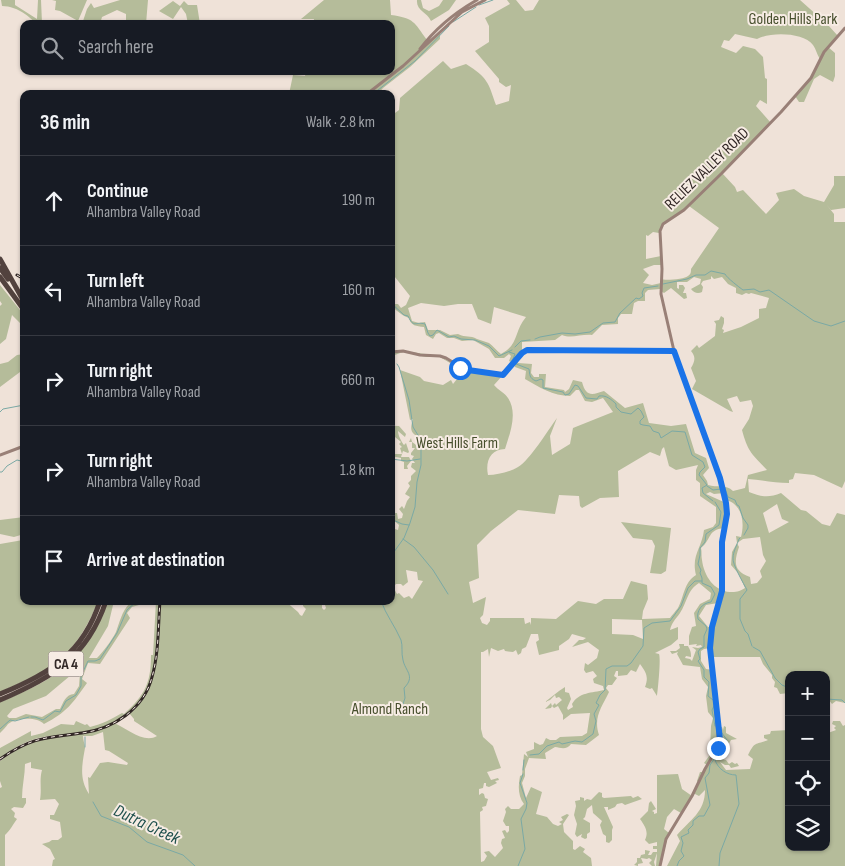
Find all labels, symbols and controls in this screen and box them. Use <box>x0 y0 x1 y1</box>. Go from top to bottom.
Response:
park label: Golden Hills Park <box>749 10 837 29</box>
search box <box>20 20 395 75</box>
icon: search <box>38 34 66 62</box>
text: Search here <box>78 36 154 59</box>
text: 36 min <box>40 110 90 135</box>
text: Walk · 2.8 km <box>306 113 375 132</box>
street label: RELIEZ VALLEY ROAD <box>661 124 753 214</box>
text: Continue <box>87 180 148 203</box>
icon: ahead <box>40 187 68 215</box>
text: 190 m <box>342 191 375 210</box>
text: Alhambra Valley Road <box>87 203 201 222</box>
text: Turn left <box>87 270 144 293</box>
icon: left <box>40 277 68 305</box>
text: 160 m <box>342 281 375 300</box>
text: Alhambra Valley Road <box>87 293 201 312</box>
route start <box>449 357 472 380</box>
text: Turn right <box>87 360 152 383</box>
icon: right <box>40 367 68 395</box>
text: 660 m <box>341 371 375 390</box>
text: Alhambra Valley Road <box>87 383 201 402</box>
park label: West Hills Farm <box>416 434 498 453</box>
text: Turn right <box>87 450 152 473</box>
icon: right <box>40 457 68 485</box>
text: 1.8 km <box>340 461 375 480</box>
text: Alhambra Valley Road <box>87 473 201 492</box>
icon: arrive <box>40 547 68 575</box>
text: Arrive at destination <box>87 549 225 572</box>
road number: CA 4 <box>48 652 84 676</box>
map controls <box>785 671 830 851</box>
button: + <box>785 671 830 716</box>
park label: Almond Ranch <box>351 700 428 719</box>
button: − <box>785 716 830 761</box>
route end <box>707 737 730 760</box>
button: locate <box>785 761 830 806</box>
water label: Dutra Creek <box>110 800 184 849</box>
button: layers <box>785 806 830 851</box>

